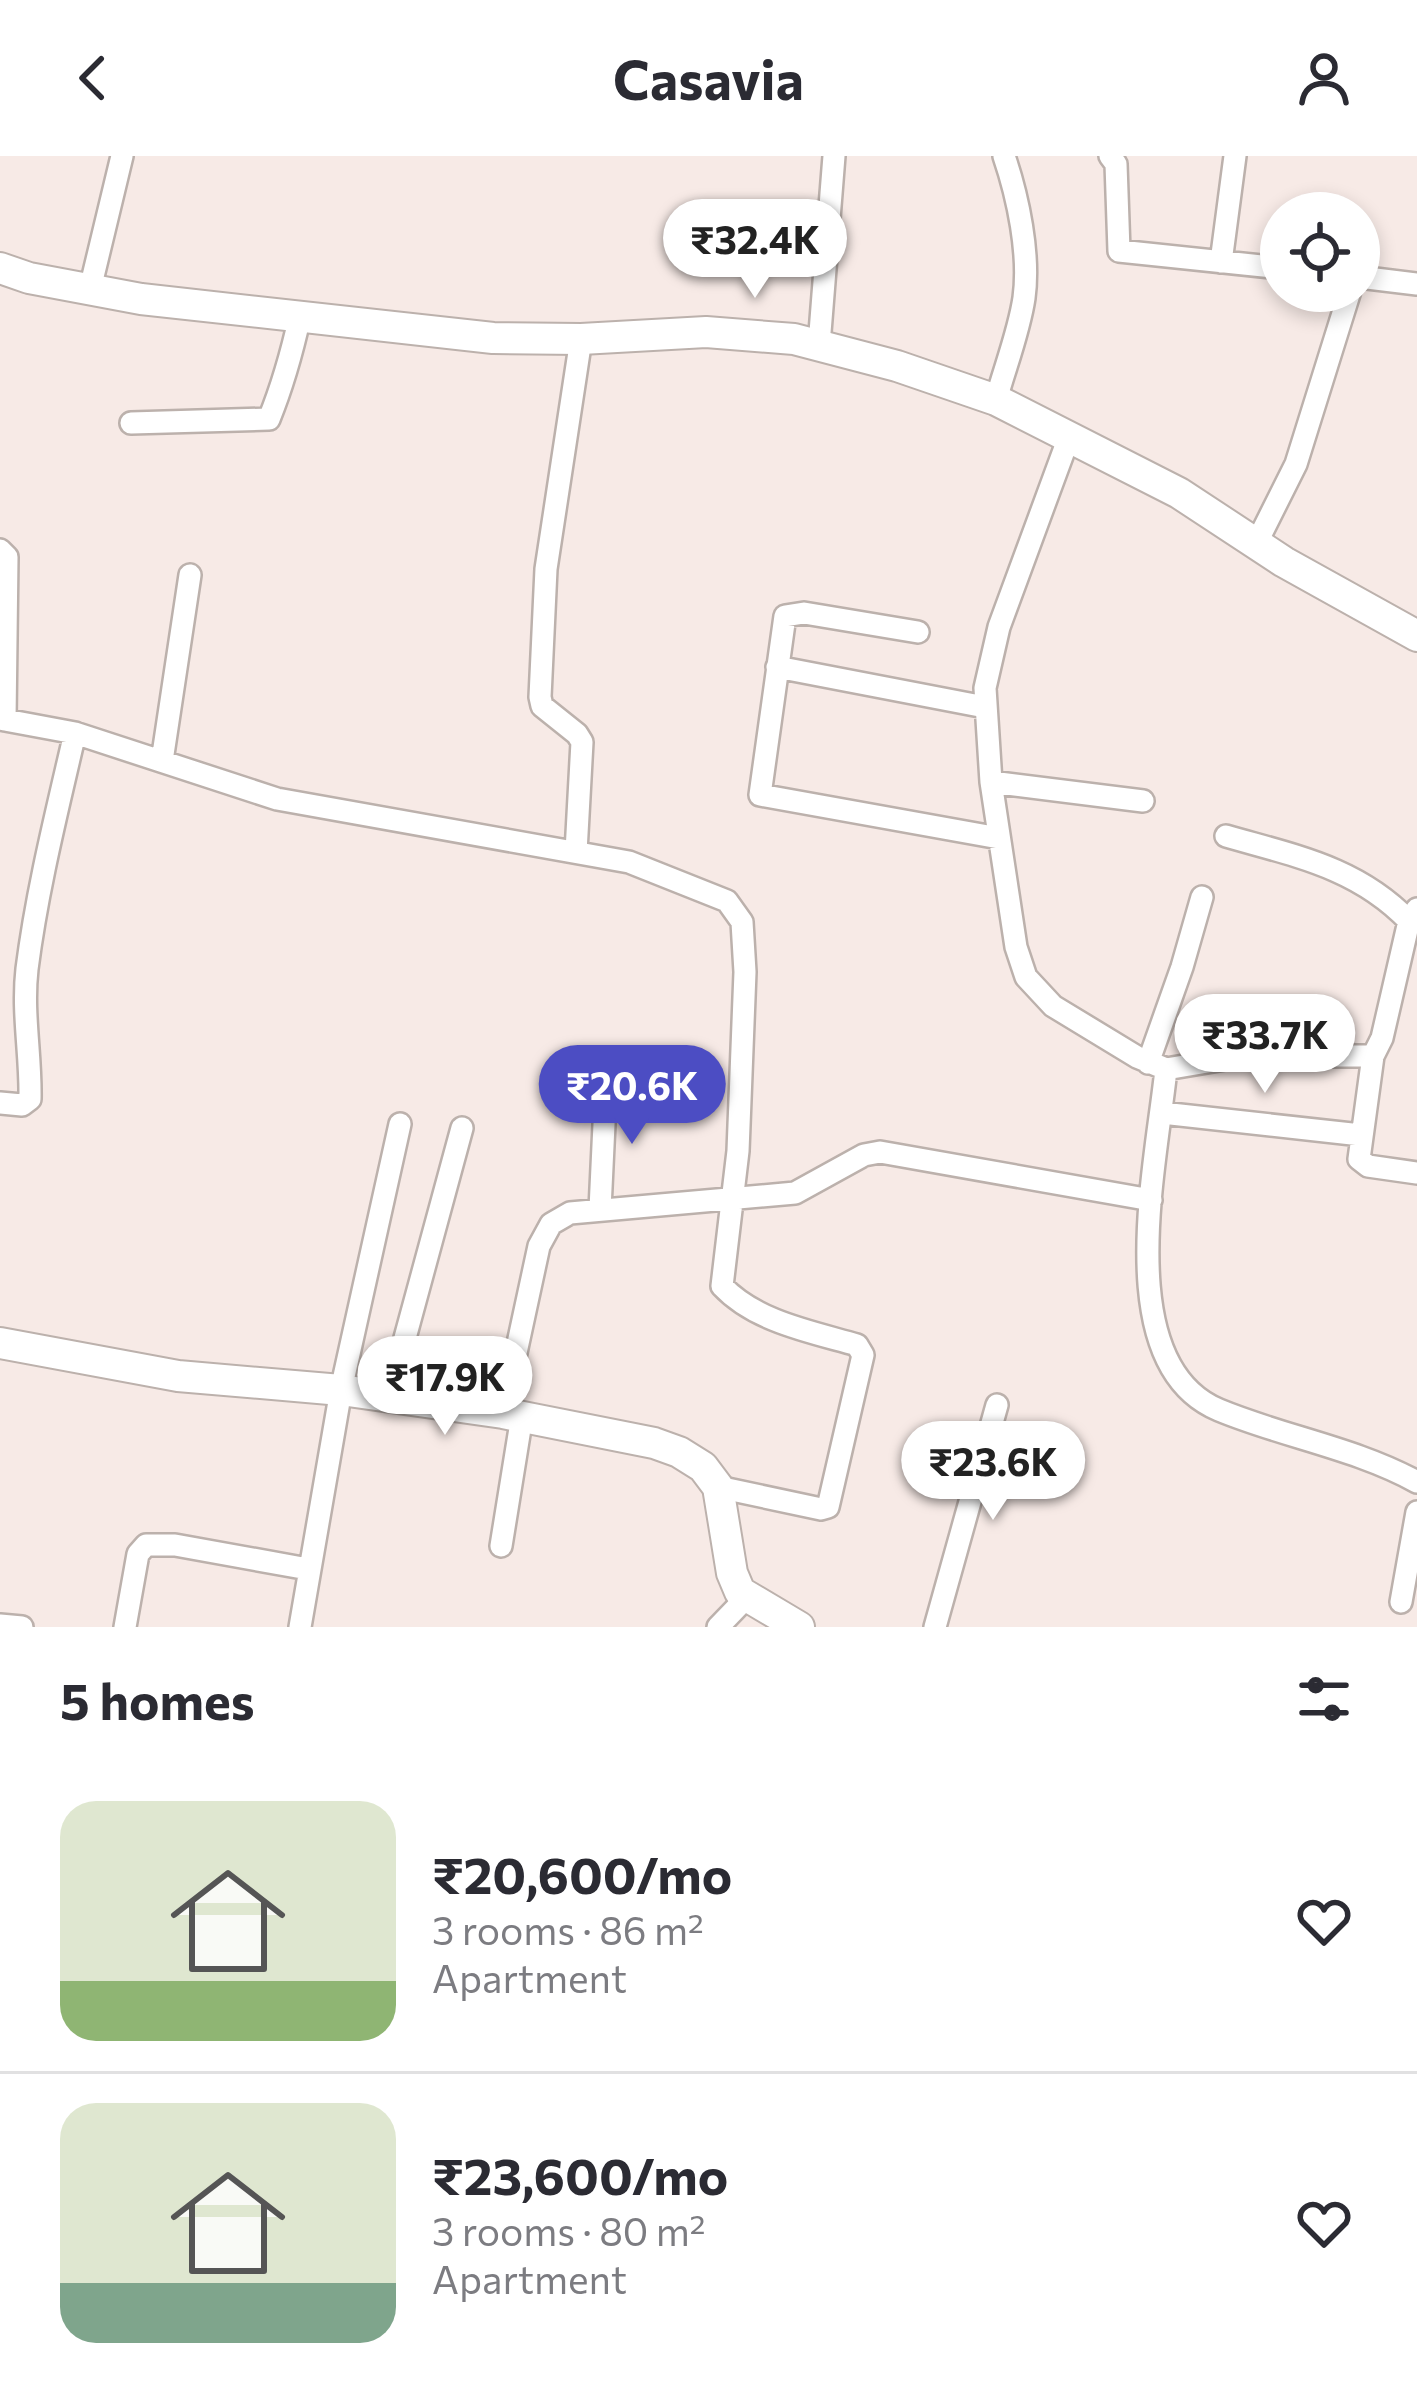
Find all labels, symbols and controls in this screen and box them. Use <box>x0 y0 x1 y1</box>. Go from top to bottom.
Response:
icon: back <box>60 45 126 111</box>
text: Casavia <box>613 45 804 111</box>
icon: person <box>1291 45 1357 111</box>
map controls <box>1260 192 1380 312</box>
button: locate <box>1260 192 1380 312</box>
pin: ₹32.4K <box>657 199 853 301</box>
text: ₹32.4K <box>690 214 820 262</box>
pin: ₹33.7K <box>1167 994 1363 1096</box>
text: ₹33.7K <box>1201 1009 1329 1057</box>
pin: ₹20.6K <box>534 1045 730 1147</box>
text: ₹20.6K <box>566 1060 698 1108</box>
pin: ₹17.9K <box>347 1336 543 1438</box>
text: ₹17.9K <box>384 1351 506 1399</box>
pin: ₹23.6K <box>895 1421 1091 1523</box>
text: ₹23.6K <box>928 1436 1058 1484</box>
icon: filters <box>1291 1666 1357 1732</box>
text: 5 homes <box>60 1668 255 1731</box>
text: ₹20,600/mo <box>432 1842 732 1905</box>
icon: home <box>156 1849 300 1993</box>
icon: heart <box>1291 1888 1357 1954</box>
text: 3 rooms · 86 m² <box>432 1905 704 1953</box>
text: Apartment <box>432 1953 627 2001</box>
text: ₹23,600/mo <box>432 2143 728 2206</box>
icon: home <box>156 2151 300 2295</box>
icon: heart <box>1291 2190 1357 2256</box>
text: 3 rooms · 80 m² <box>432 2206 705 2254</box>
text: Apartment <box>432 2254 627 2302</box>

